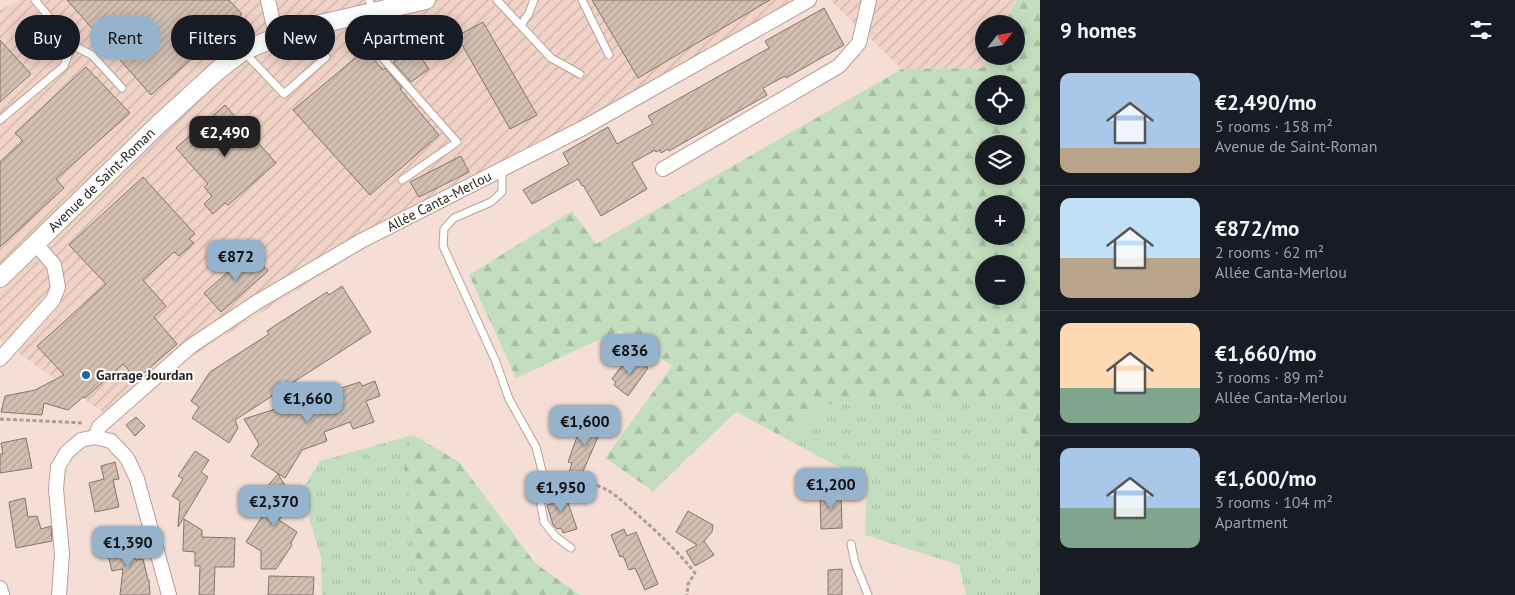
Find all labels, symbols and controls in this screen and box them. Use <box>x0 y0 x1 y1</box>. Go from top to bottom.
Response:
chip: Buy <box>15 15 80 60</box>
chip: Rent <box>90 15 161 60</box>
chip: Filters <box>171 15 255 60</box>
chip: New <box>265 15 335 60</box>
chip: Apartment <box>345 15 463 60</box>
north arrow <box>975 15 1025 65</box>
map controls <box>975 15 1025 305</box>
icon: filters <box>1467 16 1495 44</box>
text: 9 homes <box>1060 17 1136 44</box>
button: locate <box>975 75 1025 125</box>
text: €2,490/mo <box>1215 89 1317 116</box>
icon: home <box>1100 93 1160 153</box>
pin: €2,490 <box>184 116 266 158</box>
text: 5 rooms · 158 m² <box>1215 116 1333 136</box>
text: €2,490 <box>200 122 250 142</box>
street label: Avenue de Saint-Roman <box>44 124 159 236</box>
button: layers <box>975 135 1025 185</box>
text: Avenue de Saint-Roman <box>1215 136 1377 156</box>
street label: Allée Canta-Merlou <box>384 167 494 235</box>
button: + <box>975 195 1025 245</box>
text: €872/mo <box>1215 215 1299 242</box>
icon: home <box>1100 218 1160 278</box>
pin: €872 <box>206 240 266 282</box>
text: 2 rooms · 62 m² <box>1215 242 1324 262</box>
text: €872 <box>218 246 254 266</box>
button: − <box>975 255 1025 305</box>
text: Allée Canta-Merlou <box>1215 262 1347 282</box>
pin: €836 <box>600 334 660 376</box>
text: €836 <box>612 340 648 360</box>
text: €1,660/mo <box>1215 340 1317 367</box>
icon: home <box>1100 343 1160 403</box>
place label: Garrage Jourdan <box>96 366 193 384</box>
text: 3 rooms · 89 m² <box>1215 367 1324 387</box>
marker: Garrage Jourdan <box>80 369 92 381</box>
pin: €1,660 <box>267 382 349 424</box>
text: Allée Canta-Merlou <box>1215 387 1347 407</box>
text: €1,660 <box>283 388 333 408</box>
pin: €1,600 <box>544 404 626 447</box>
text: €1,600 <box>560 411 610 431</box>
text: €1,600/mo <box>1215 465 1317 492</box>
pin: €1,200 <box>790 468 872 510</box>
icon: home <box>1100 468 1160 528</box>
pin: €1,950 <box>520 470 602 513</box>
text: €1,200 <box>806 474 856 494</box>
text: €1,950 <box>536 477 586 497</box>
pin: €2,370 <box>233 484 315 527</box>
text: €2,370 <box>249 491 299 511</box>
text: 3 rooms · 104 m² <box>1215 492 1333 512</box>
text: Apartment <box>1215 512 1288 532</box>
pin: €1,390 <box>87 526 169 568</box>
text: €1,390 <box>103 532 153 552</box>

